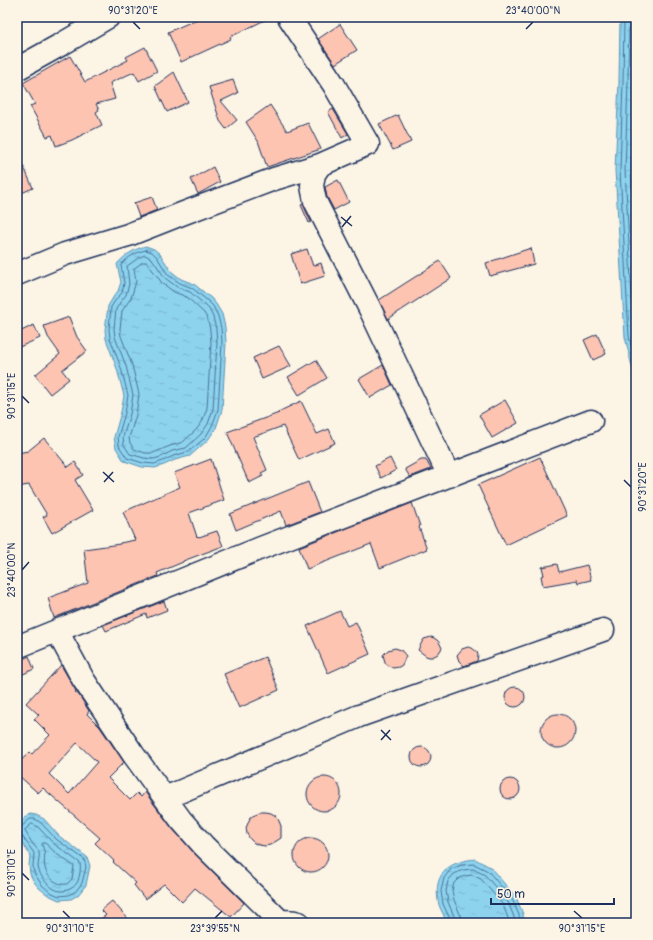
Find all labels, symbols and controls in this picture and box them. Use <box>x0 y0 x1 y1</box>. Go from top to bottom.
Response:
text: 90°31'20"E <box>108 5 158 17</box>
text: 23°40'00"N <box>506 5 560 17</box>
text: 90°31'15"E <box>6 373 18 419</box>
text: 90°31'20"E <box>637 462 649 512</box>
text: 23°40'00"N <box>6 543 18 597</box>
text: 90°31'10"E <box>6 849 18 897</box>
scale bar <box>491 880 614 906</box>
text: 50 m <box>497 887 525 902</box>
text: 90°31'10"E <box>46 923 94 935</box>
text: 23°39'55"N <box>190 923 240 935</box>
text: 90°31'15"E <box>559 923 605 935</box>

